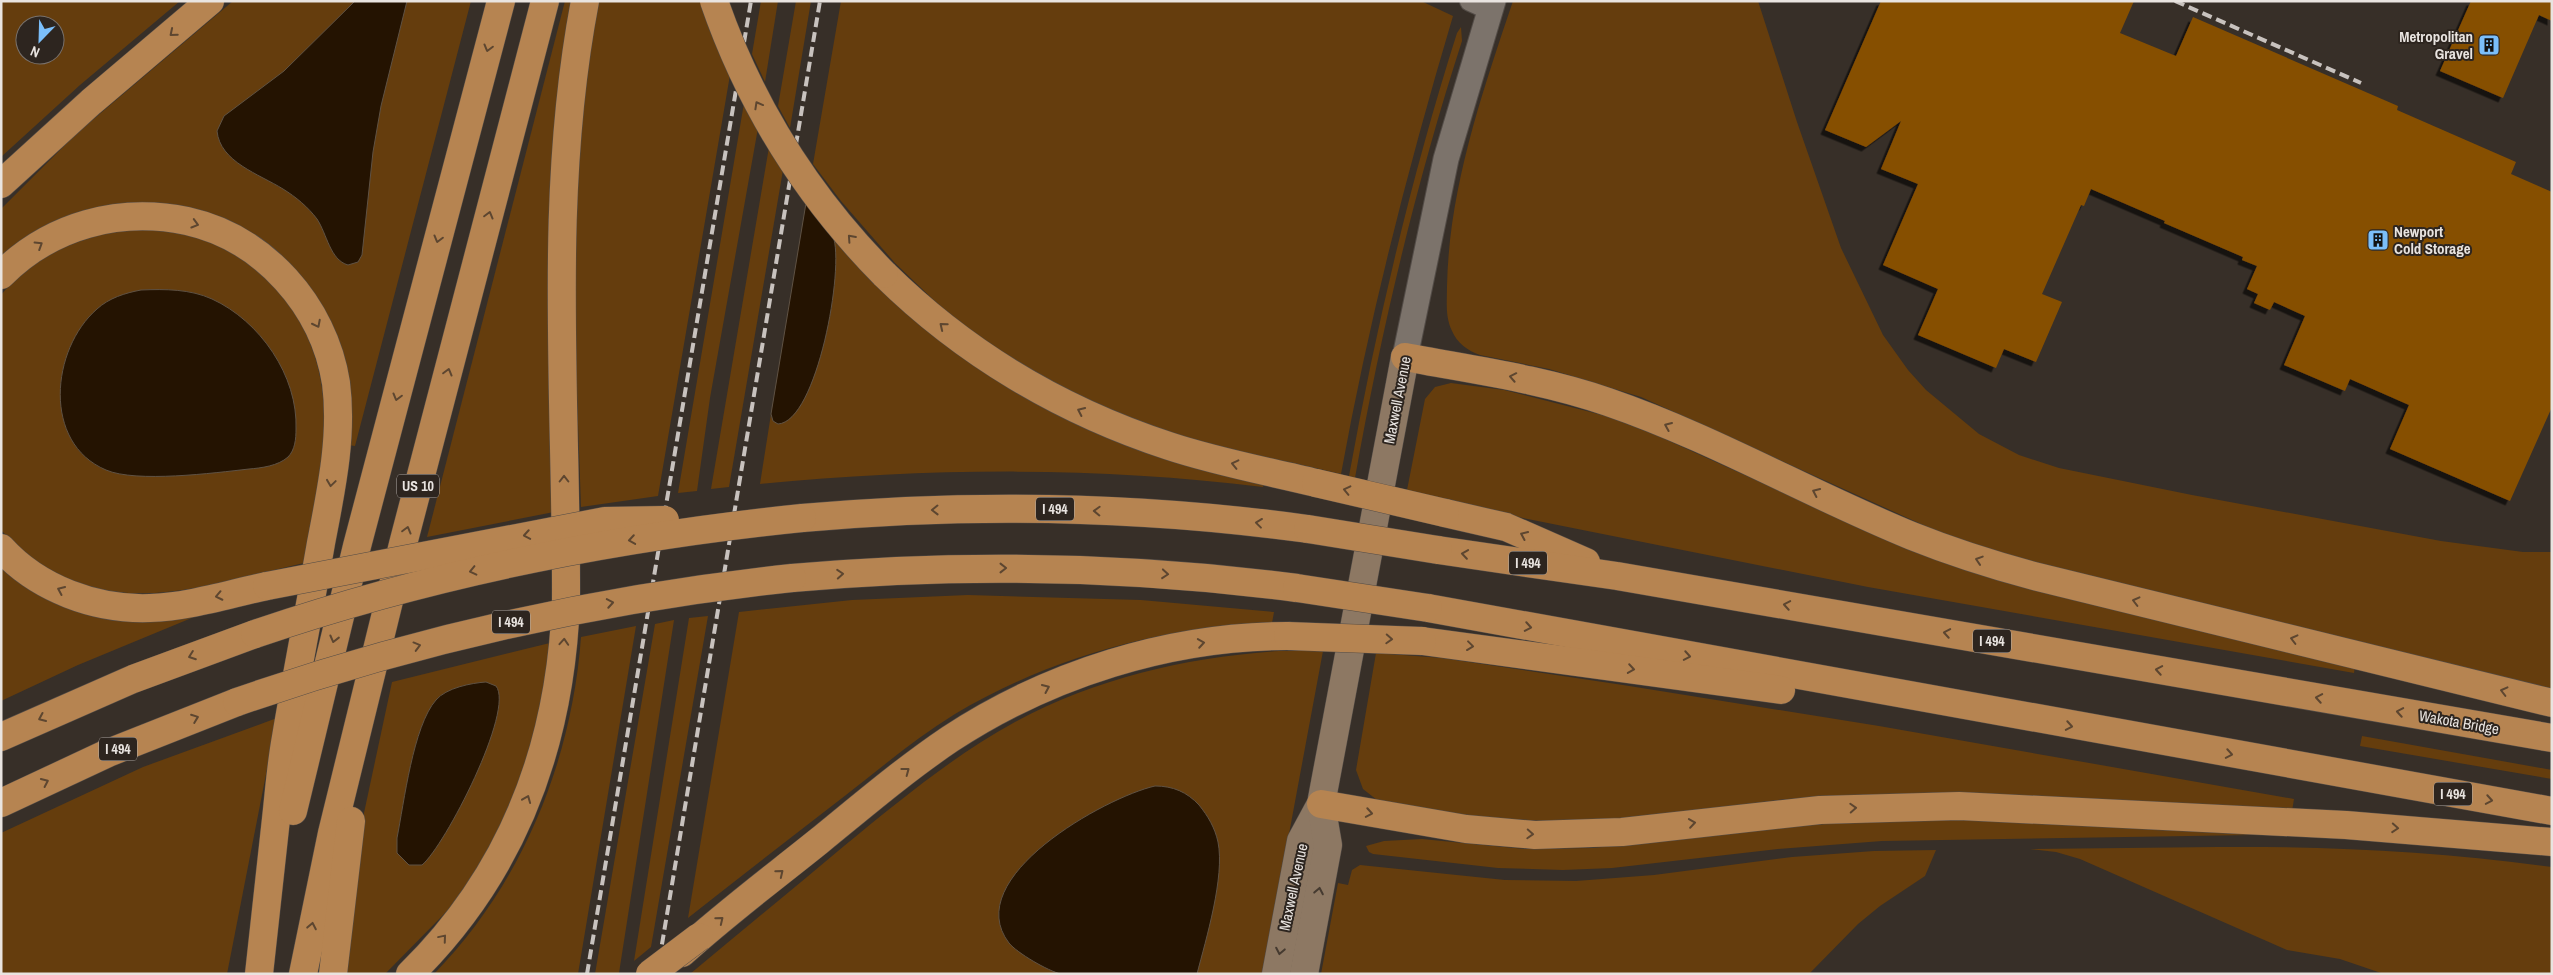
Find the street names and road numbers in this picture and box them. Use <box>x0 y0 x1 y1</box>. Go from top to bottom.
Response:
street label: Maxwell Avenue <box>1378 354 1416 446</box>
road number: US 10 <box>397 474 439 498</box>
road number: I 494 <box>1036 498 1074 520</box>
road number: I 494 <box>1509 552 1547 574</box>
road number: I 494 <box>492 610 530 634</box>
road number: I 494 <box>1973 630 2011 652</box>
street label: Wakota Bridge <box>2417 705 2501 739</box>
road number: I 494 <box>99 738 137 761</box>
road number: I 494 <box>2434 782 2472 806</box>
street label: Maxwell Avenue <box>1274 841 1313 933</box>

